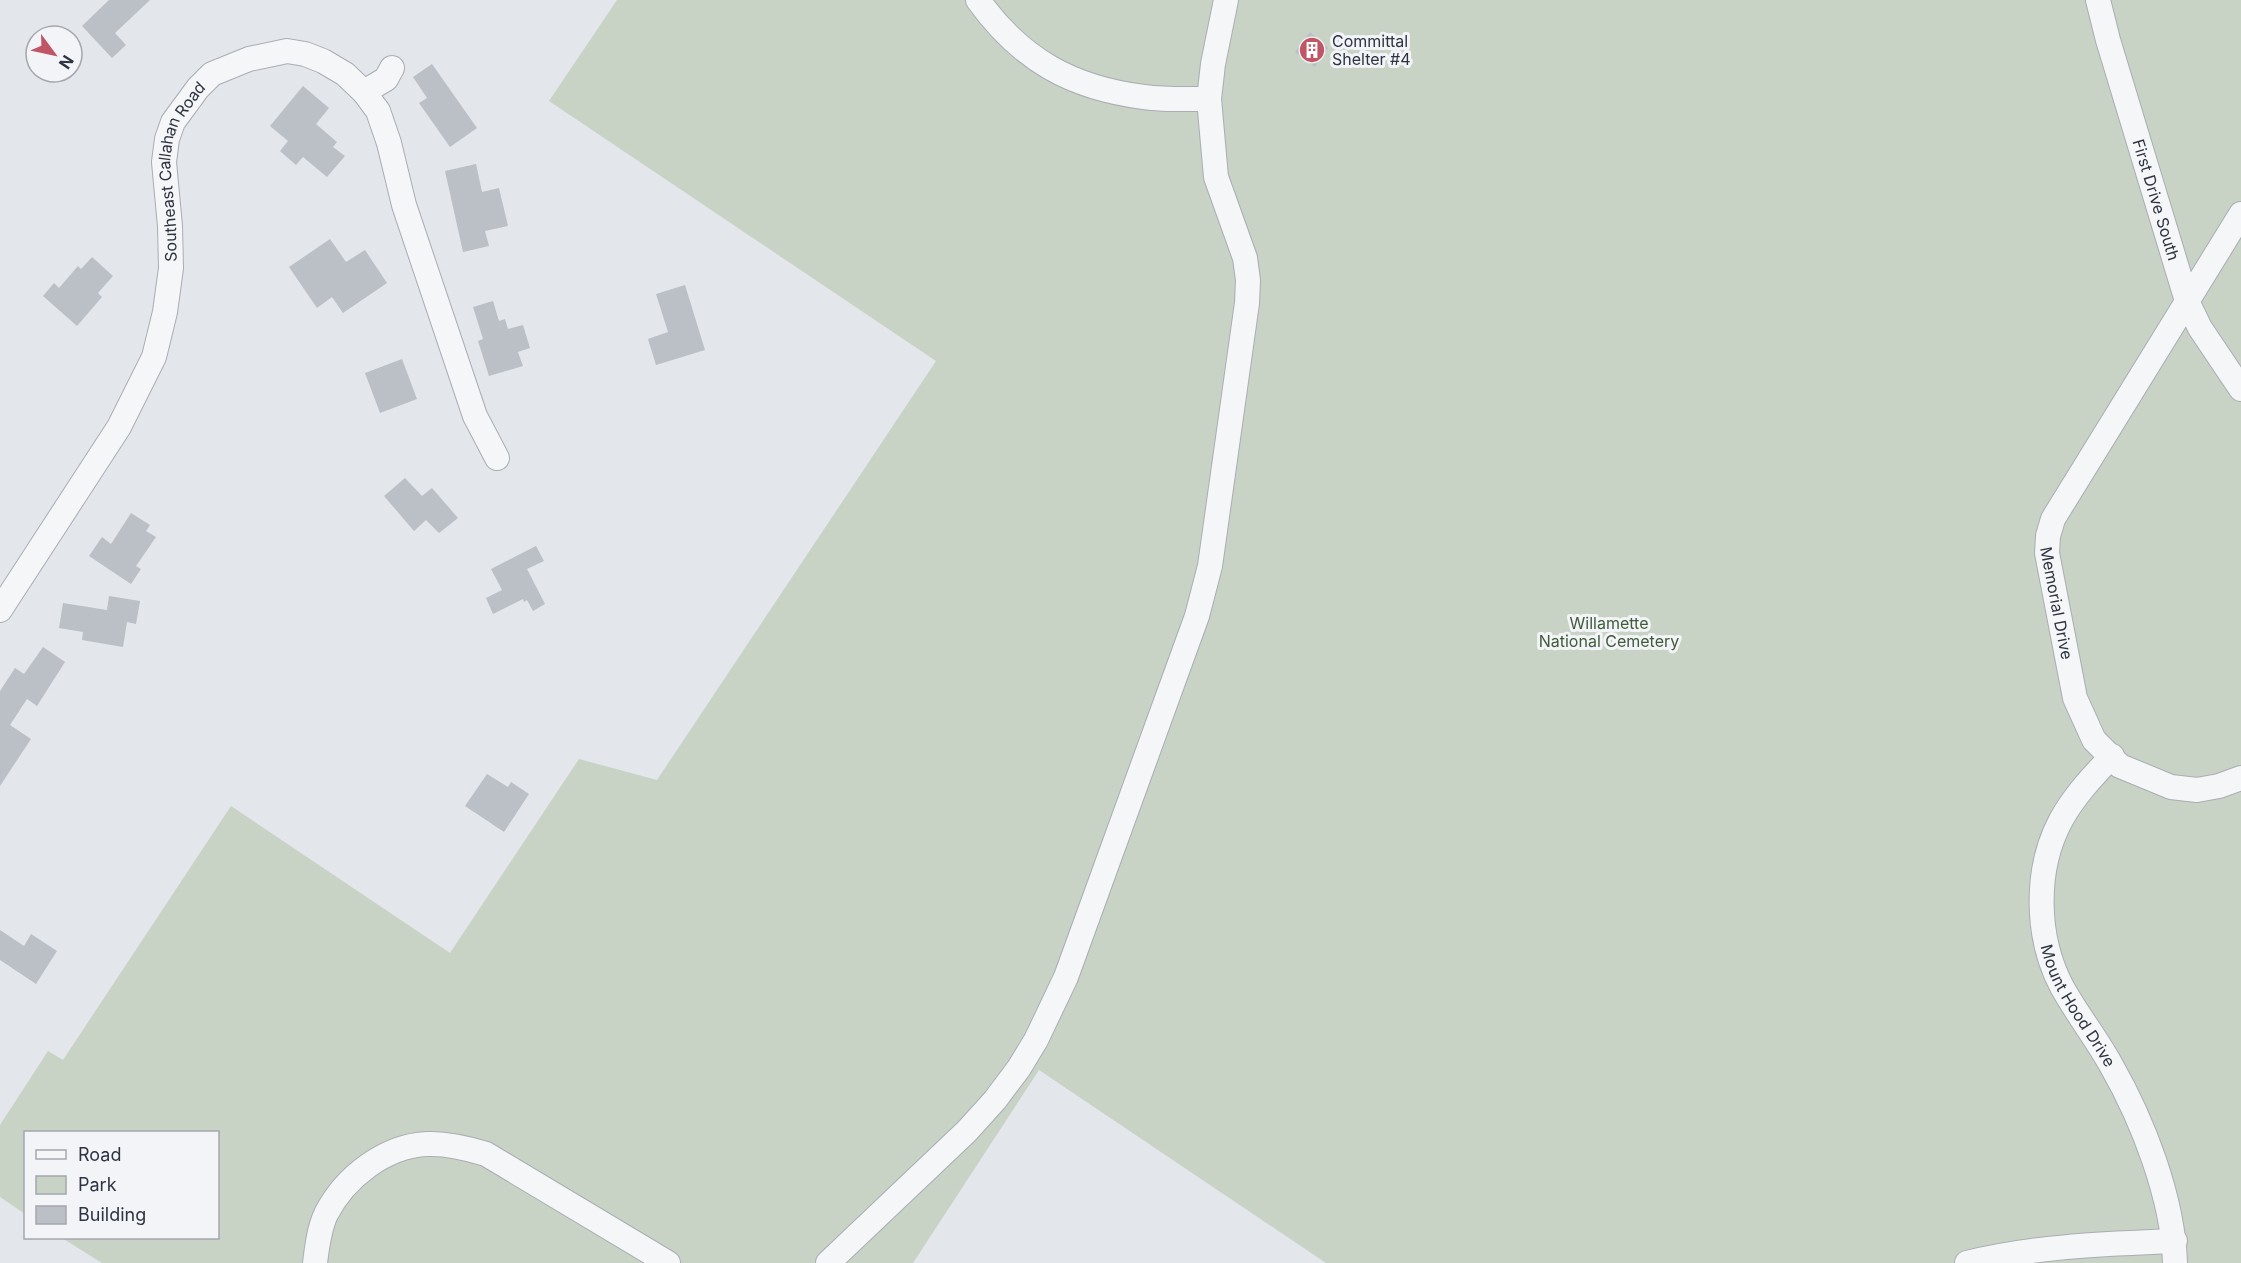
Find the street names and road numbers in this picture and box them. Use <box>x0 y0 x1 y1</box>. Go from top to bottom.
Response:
street label: Southeast Callahan Road <box>154 77 209 262</box>
street label: First Drive South <box>2129 137 2184 263</box>
street label: Memorial Drive <box>2036 545 2077 661</box>
street label: Mount Hood Drive <box>2037 942 2120 1070</box>

